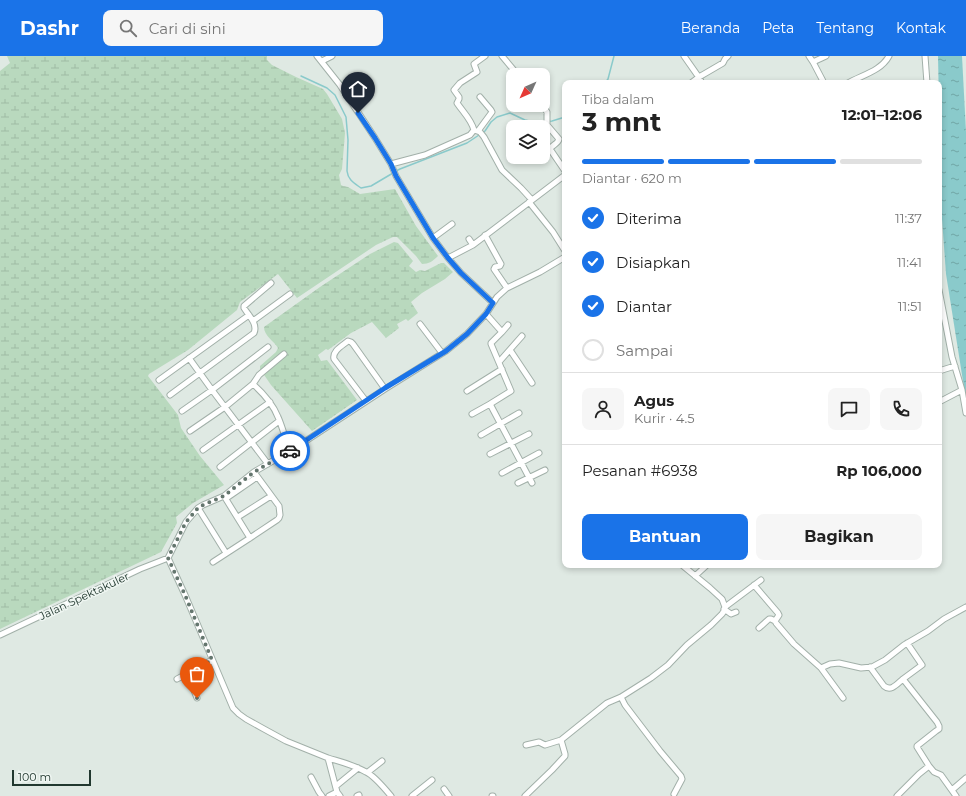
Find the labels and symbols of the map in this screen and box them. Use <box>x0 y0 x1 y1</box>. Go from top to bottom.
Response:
north arrow <box>506 68 550 112</box>
pin <box>341 72 375 113</box>
courier <box>270 431 310 471</box>
street label: Jalan Spektakuler <box>36 569 131 623</box>
pin <box>180 657 214 698</box>
scale bar <box>12 768 91 787</box>

